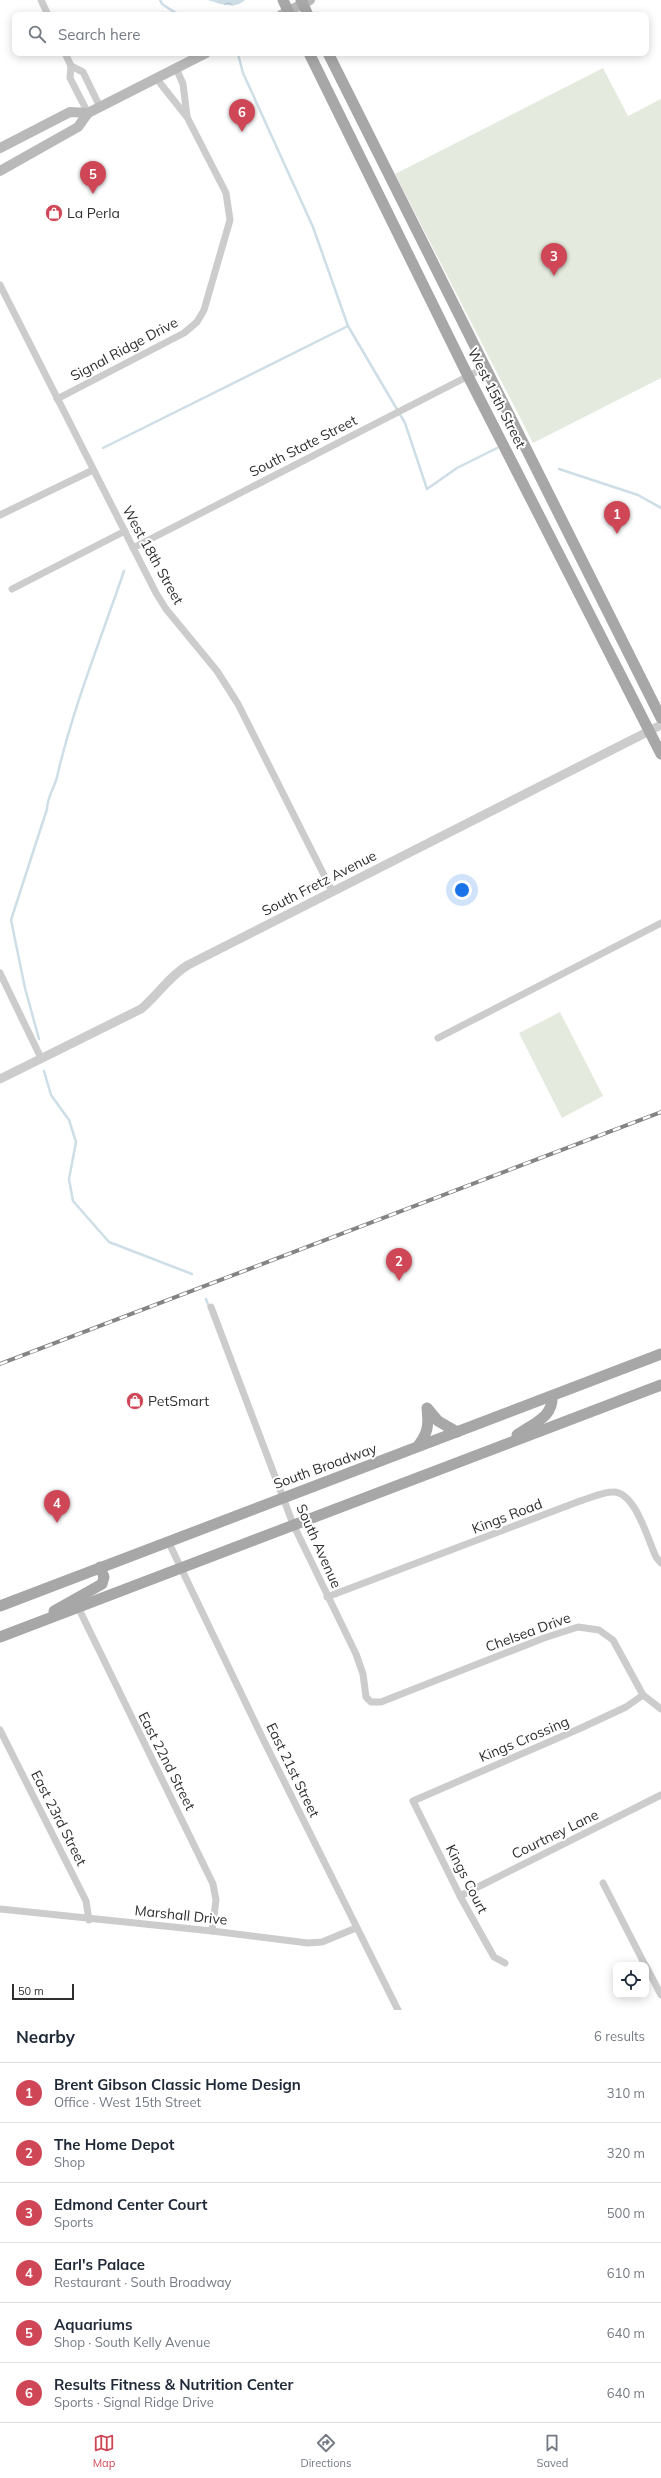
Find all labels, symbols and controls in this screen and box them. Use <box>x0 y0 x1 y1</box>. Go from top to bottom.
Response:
search box <box>12 12 649 56</box>
icon: search <box>26 23 48 45</box>
text: Search here <box>58 25 140 44</box>
pin: 6 <box>229 99 255 132</box>
pin: 5 <box>80 161 106 194</box>
shop icon: La Perla <box>44 203 64 223</box>
place label: La Perla <box>67 204 120 222</box>
pin: 3 <box>541 243 567 276</box>
street label: Signal Ridge Drive <box>67 313 181 385</box>
street label: West 15th Street <box>464 345 530 451</box>
street label: South State Street <box>246 411 360 481</box>
pin: 1 <box>604 501 630 534</box>
street label: West 18th Street <box>118 503 188 608</box>
street label: South Fretz Avenue <box>259 846 379 920</box>
your location <box>452 880 472 900</box>
pin: 2 <box>386 1248 412 1281</box>
shop icon: PetSmart <box>125 1391 145 1411</box>
place label: PetSmart <box>148 1392 209 1410</box>
street label: South Broadway <box>271 1439 380 1493</box>
pin: 4 <box>44 1490 70 1523</box>
street label: Kings Road <box>469 1494 545 1538</box>
street label: South Avenue <box>292 1501 346 1591</box>
street label: Chelsea Drive <box>483 1608 573 1656</box>
street label: East 22nd Street <box>135 1709 200 1813</box>
street label: Kings Crossing <box>476 1712 572 1766</box>
street label: East 21st Street <box>262 1720 324 1820</box>
street label: East 23rd Street <box>27 1767 91 1869</box>
street label: Courtney Lane <box>509 1805 601 1863</box>
street label: Kings Court <box>442 1842 492 1917</box>
street label: Marshall Drive <box>134 1901 228 1929</box>
map controls <box>613 1962 649 1998</box>
button: locate <box>613 1962 649 1998</box>
scale bar <box>12 1982 74 2001</box>
text: 50 m <box>18 1984 44 1998</box>
text: Nearby <box>16 2026 75 2047</box>
text: 6 results <box>594 2028 645 2044</box>
text: Brent Gibson Classic Home Design <box>54 2075 301 2094</box>
text: 1 <box>25 2085 33 2101</box>
text: 310 m <box>607 2085 645 2101</box>
text: Office · West 15th Street <box>54 2094 201 2110</box>
text: The Home Depot <box>54 2135 174 2154</box>
text: 2 <box>25 2145 33 2161</box>
text: 320 m <box>607 2145 645 2161</box>
text: Shop <box>54 2154 85 2170</box>
text: Edmond Center Court <box>54 2195 207 2214</box>
text: 3 <box>25 2205 33 2221</box>
text: 500 m <box>607 2205 645 2221</box>
text: Sports <box>54 2214 93 2230</box>
text: Earl's Palace <box>54 2255 145 2274</box>
text: 4 <box>25 2265 33 2281</box>
text: 610 m <box>607 2265 645 2281</box>
text: Restaurant · South Broadway <box>54 2274 231 2290</box>
text: Aquariums <box>54 2315 132 2334</box>
text: 5 <box>25 2325 33 2341</box>
text: 640 m <box>607 2325 645 2341</box>
text: Shop · South Kelly Avenue <box>54 2334 210 2350</box>
text: Results Fitness & Nutrition Center <box>54 2375 293 2394</box>
text: 6 <box>25 2385 33 2401</box>
text: 640 m <box>607 2385 645 2401</box>
text: Sports · Signal Ridge Drive <box>54 2394 214 2410</box>
tab: Map <box>93 2432 115 2470</box>
tab: Directions <box>301 2432 351 2470</box>
tab: Saved <box>537 2432 568 2470</box>

